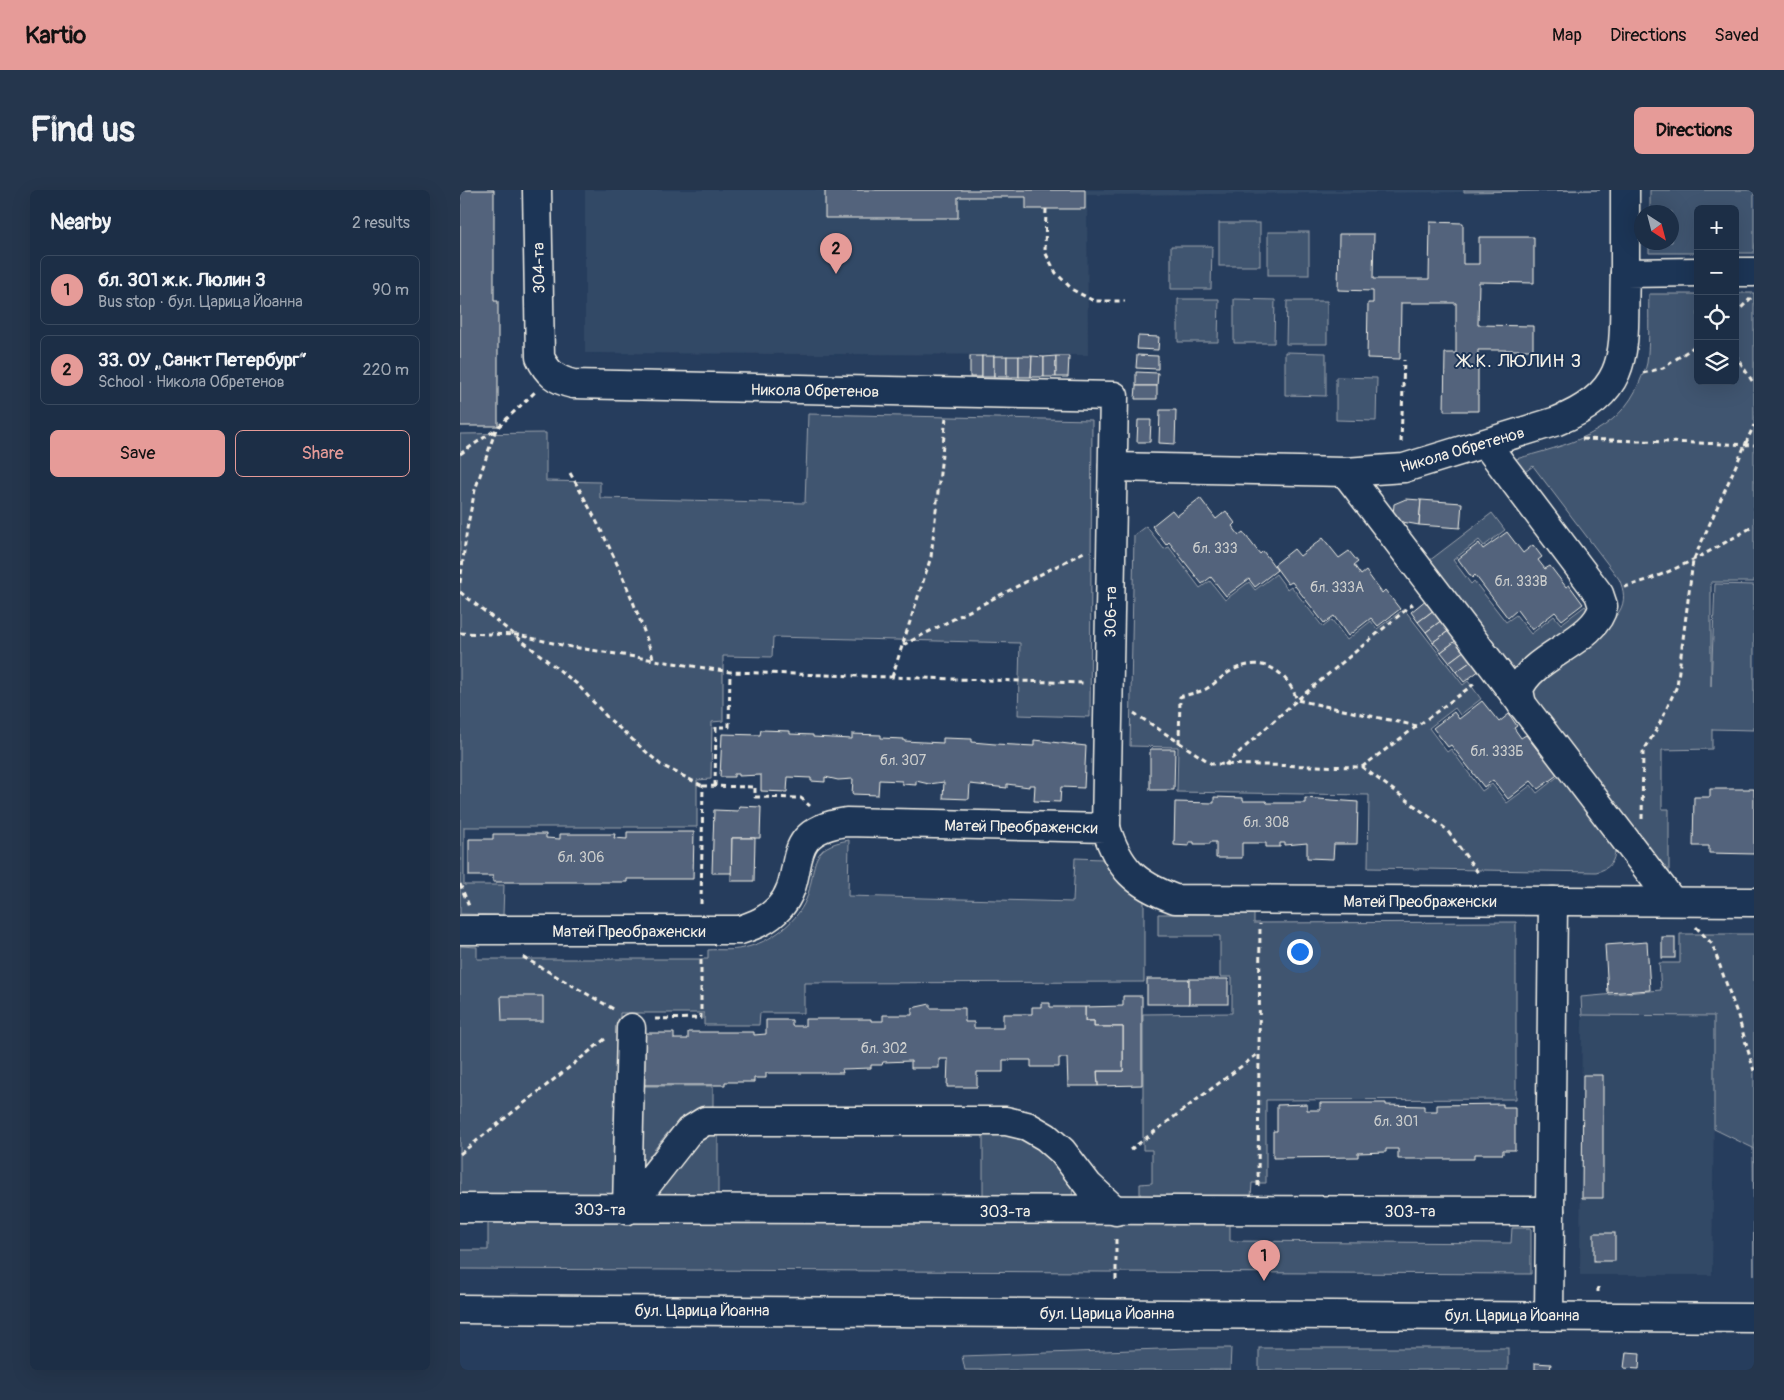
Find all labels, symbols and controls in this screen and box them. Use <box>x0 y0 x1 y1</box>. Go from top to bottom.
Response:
text: Kartio <box>25 21 86 50</box>
text: Map <box>1552 24 1582 47</box>
text: Directions <box>1610 24 1686 47</box>
text: Saved <box>1714 24 1759 47</box>
button: Directions <box>1634 107 1754 154</box>
text: Find us <box>30 108 135 152</box>
north arrow <box>1634 205 1679 250</box>
map controls <box>1694 205 1739 385</box>
button: + <box>1694 205 1739 250</box>
text: Nearby <box>50 209 111 236</box>
text: 2 results <box>352 213 410 233</box>
pin: 2 <box>820 233 852 274</box>
street label: 304-та <box>529 242 549 294</box>
button: − <box>1694 250 1739 295</box>
text: бл. 301 ж.к. Люлин 3 <box>98 268 266 292</box>
text: 1 <box>64 280 70 300</box>
text: 90 m <box>372 280 409 300</box>
text: Bus stop · бул. Царица Йоанна <box>98 292 303 312</box>
button: locate <box>1694 295 1739 340</box>
button: layers <box>1694 340 1739 385</box>
text: 33. ОУ „Санкт Петербург“ <box>98 348 307 372</box>
district label: Ж.К. ЛЮЛИН 3 <box>1455 349 1582 373</box>
text: 2 <box>63 360 71 380</box>
text: 220 m <box>363 360 409 380</box>
text: School · Никола Обретенов <box>98 372 285 392</box>
street label: Никола Обретенов <box>751 380 879 402</box>
street label: Никола Обретенов <box>1398 423 1527 477</box>
button: Save <box>50 430 225 477</box>
button: Share <box>235 430 410 477</box>
house number: бл. 333 <box>1193 540 1238 557</box>
house number: бл. 333В <box>1495 573 1548 590</box>
house number: бл. 333А <box>1310 579 1364 596</box>
street label: 306-та <box>1101 586 1121 638</box>
house number: бл. 333Б <box>1470 743 1524 760</box>
house number: бл. 307 <box>880 752 927 769</box>
house number: бл. 308 <box>1243 814 1289 831</box>
street label: Матей Преображенски <box>944 816 1098 838</box>
house number: бл. 306 <box>557 849 605 866</box>
street label: Матей Преображенски <box>1343 892 1497 912</box>
street label: Матей Преображенски <box>552 922 706 942</box>
your location <box>1287 939 1313 965</box>
house number: бл. 302 <box>861 1040 908 1057</box>
house number: бл. 301 <box>1374 1113 1418 1130</box>
street label: 303-та <box>574 1200 626 1220</box>
street label: 303-та <box>979 1202 1031 1222</box>
street label: 303-та <box>1384 1202 1436 1222</box>
pin: 1 <box>1248 1240 1280 1281</box>
street label: бул. Царица Йоанна <box>635 1301 769 1321</box>
street label: бул. Царица Йоанна <box>1040 1304 1174 1324</box>
street label: бул. Царица Йоанна <box>1445 1306 1579 1326</box>

